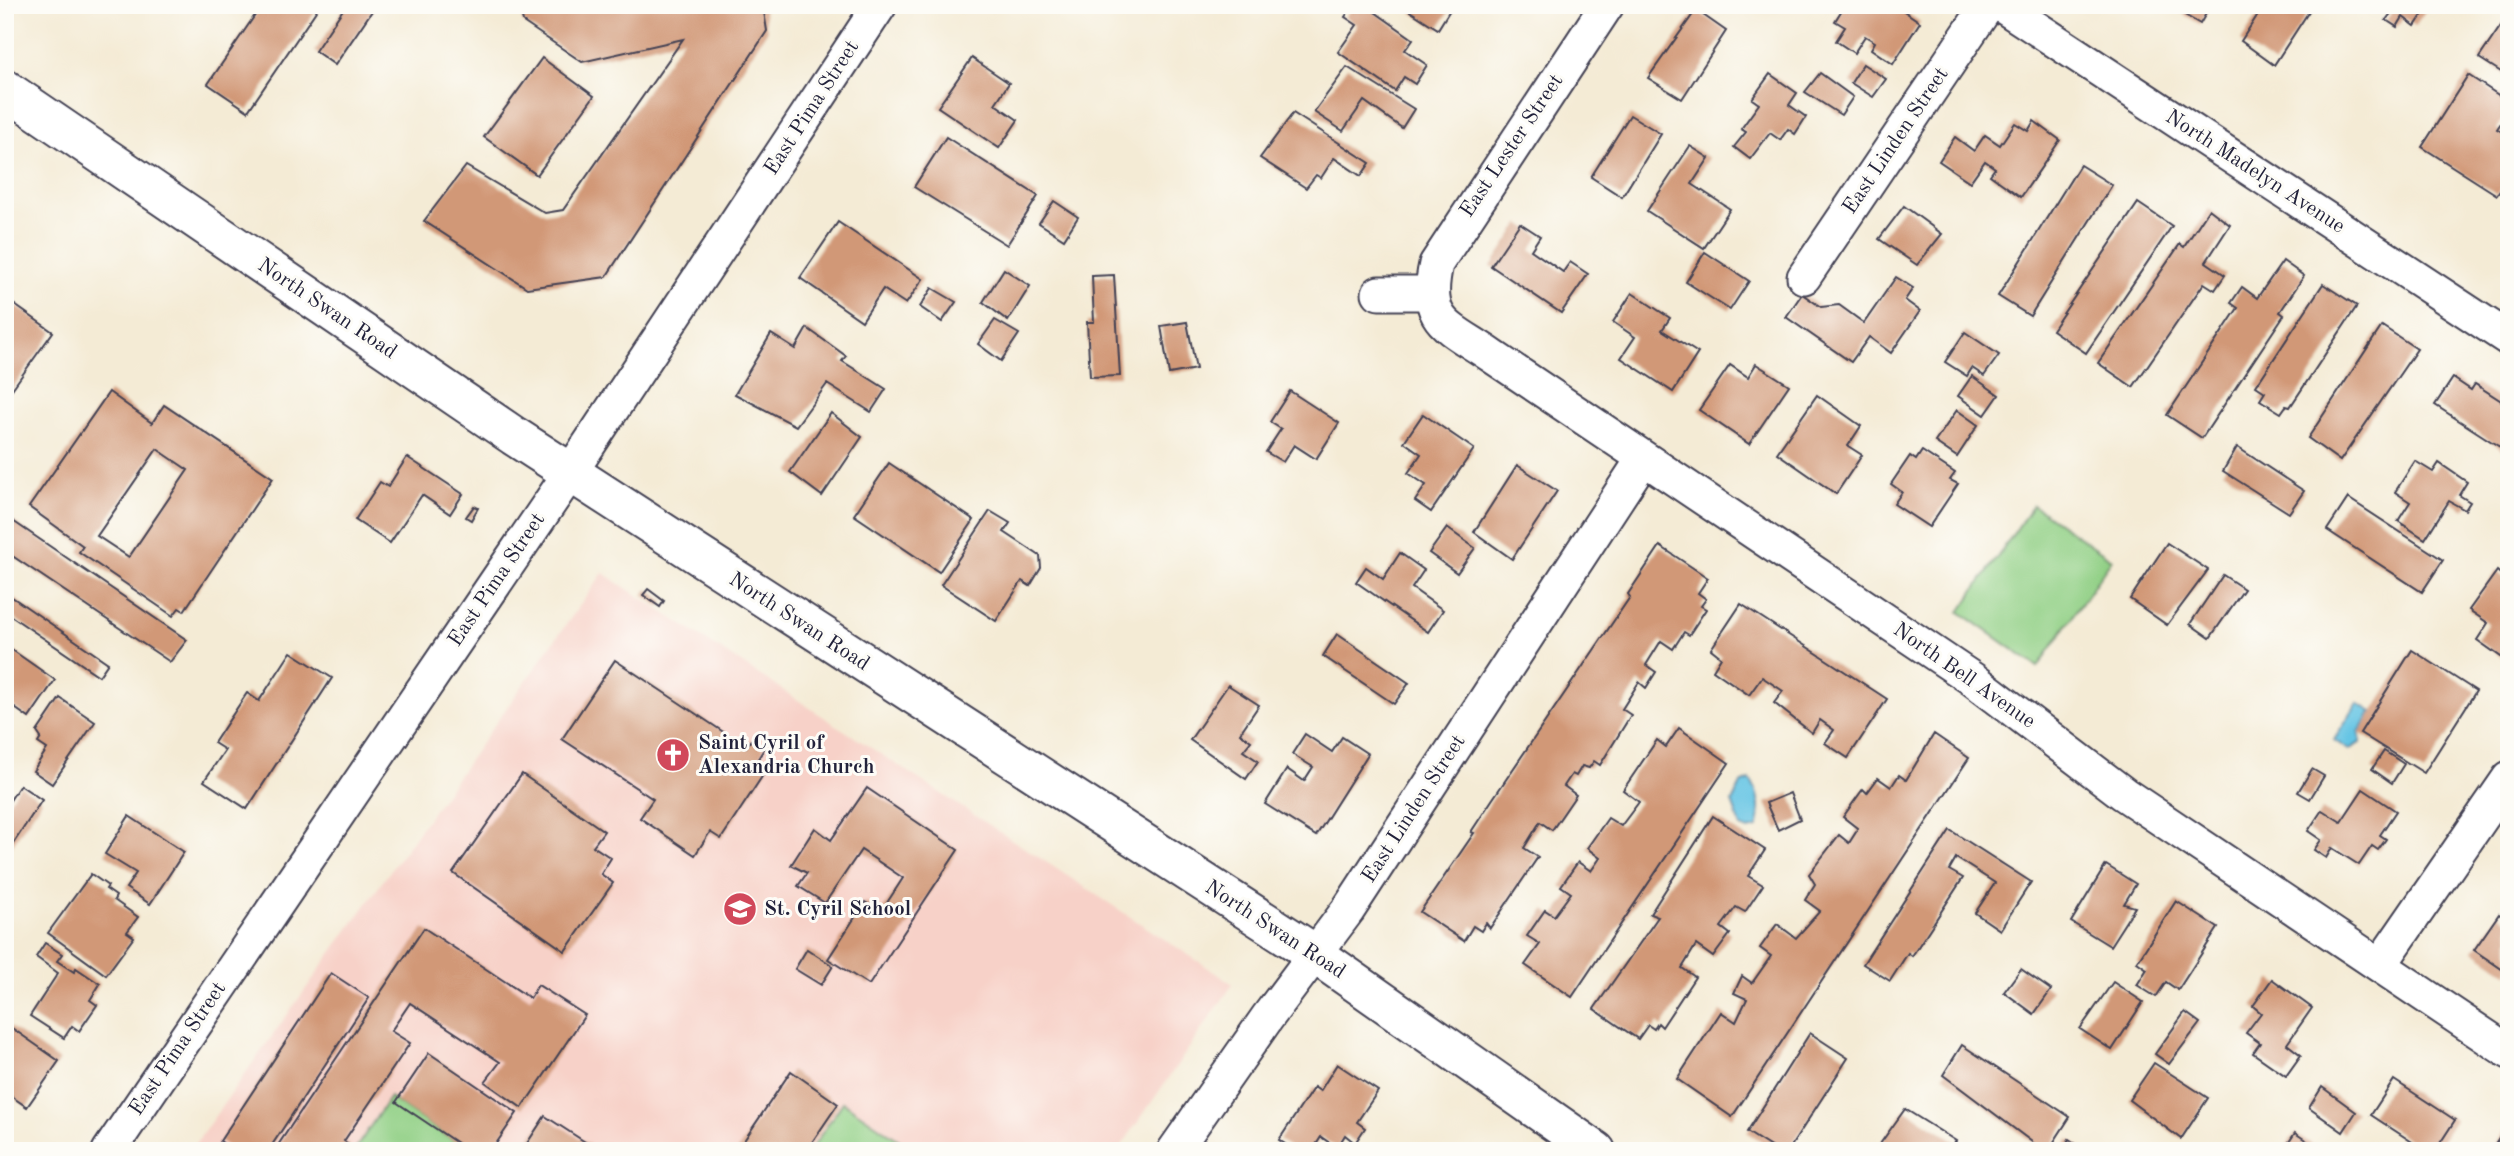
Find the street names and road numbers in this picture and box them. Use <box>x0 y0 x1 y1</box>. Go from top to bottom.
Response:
street label: East Pima Street <box>761 37 863 179</box>
street label: East Linden Street <box>1839 64 1953 218</box>
street label: East Lester Street <box>1457 71 1567 221</box>
street label: North Madelyn Avenue <box>2162 106 2348 238</box>
street label: North Swan Road <box>254 255 400 363</box>
street label: East Pima Street <box>445 510 549 650</box>
street label: North Swan Road <box>725 569 873 675</box>
street label: North Bell Avenue <box>1889 619 2039 733</box>
street label: East Linden Street <box>1358 731 1470 887</box>
street label: North Swan Road <box>1201 877 1349 983</box>
street label: East Pima Street <box>126 979 230 1119</box>

